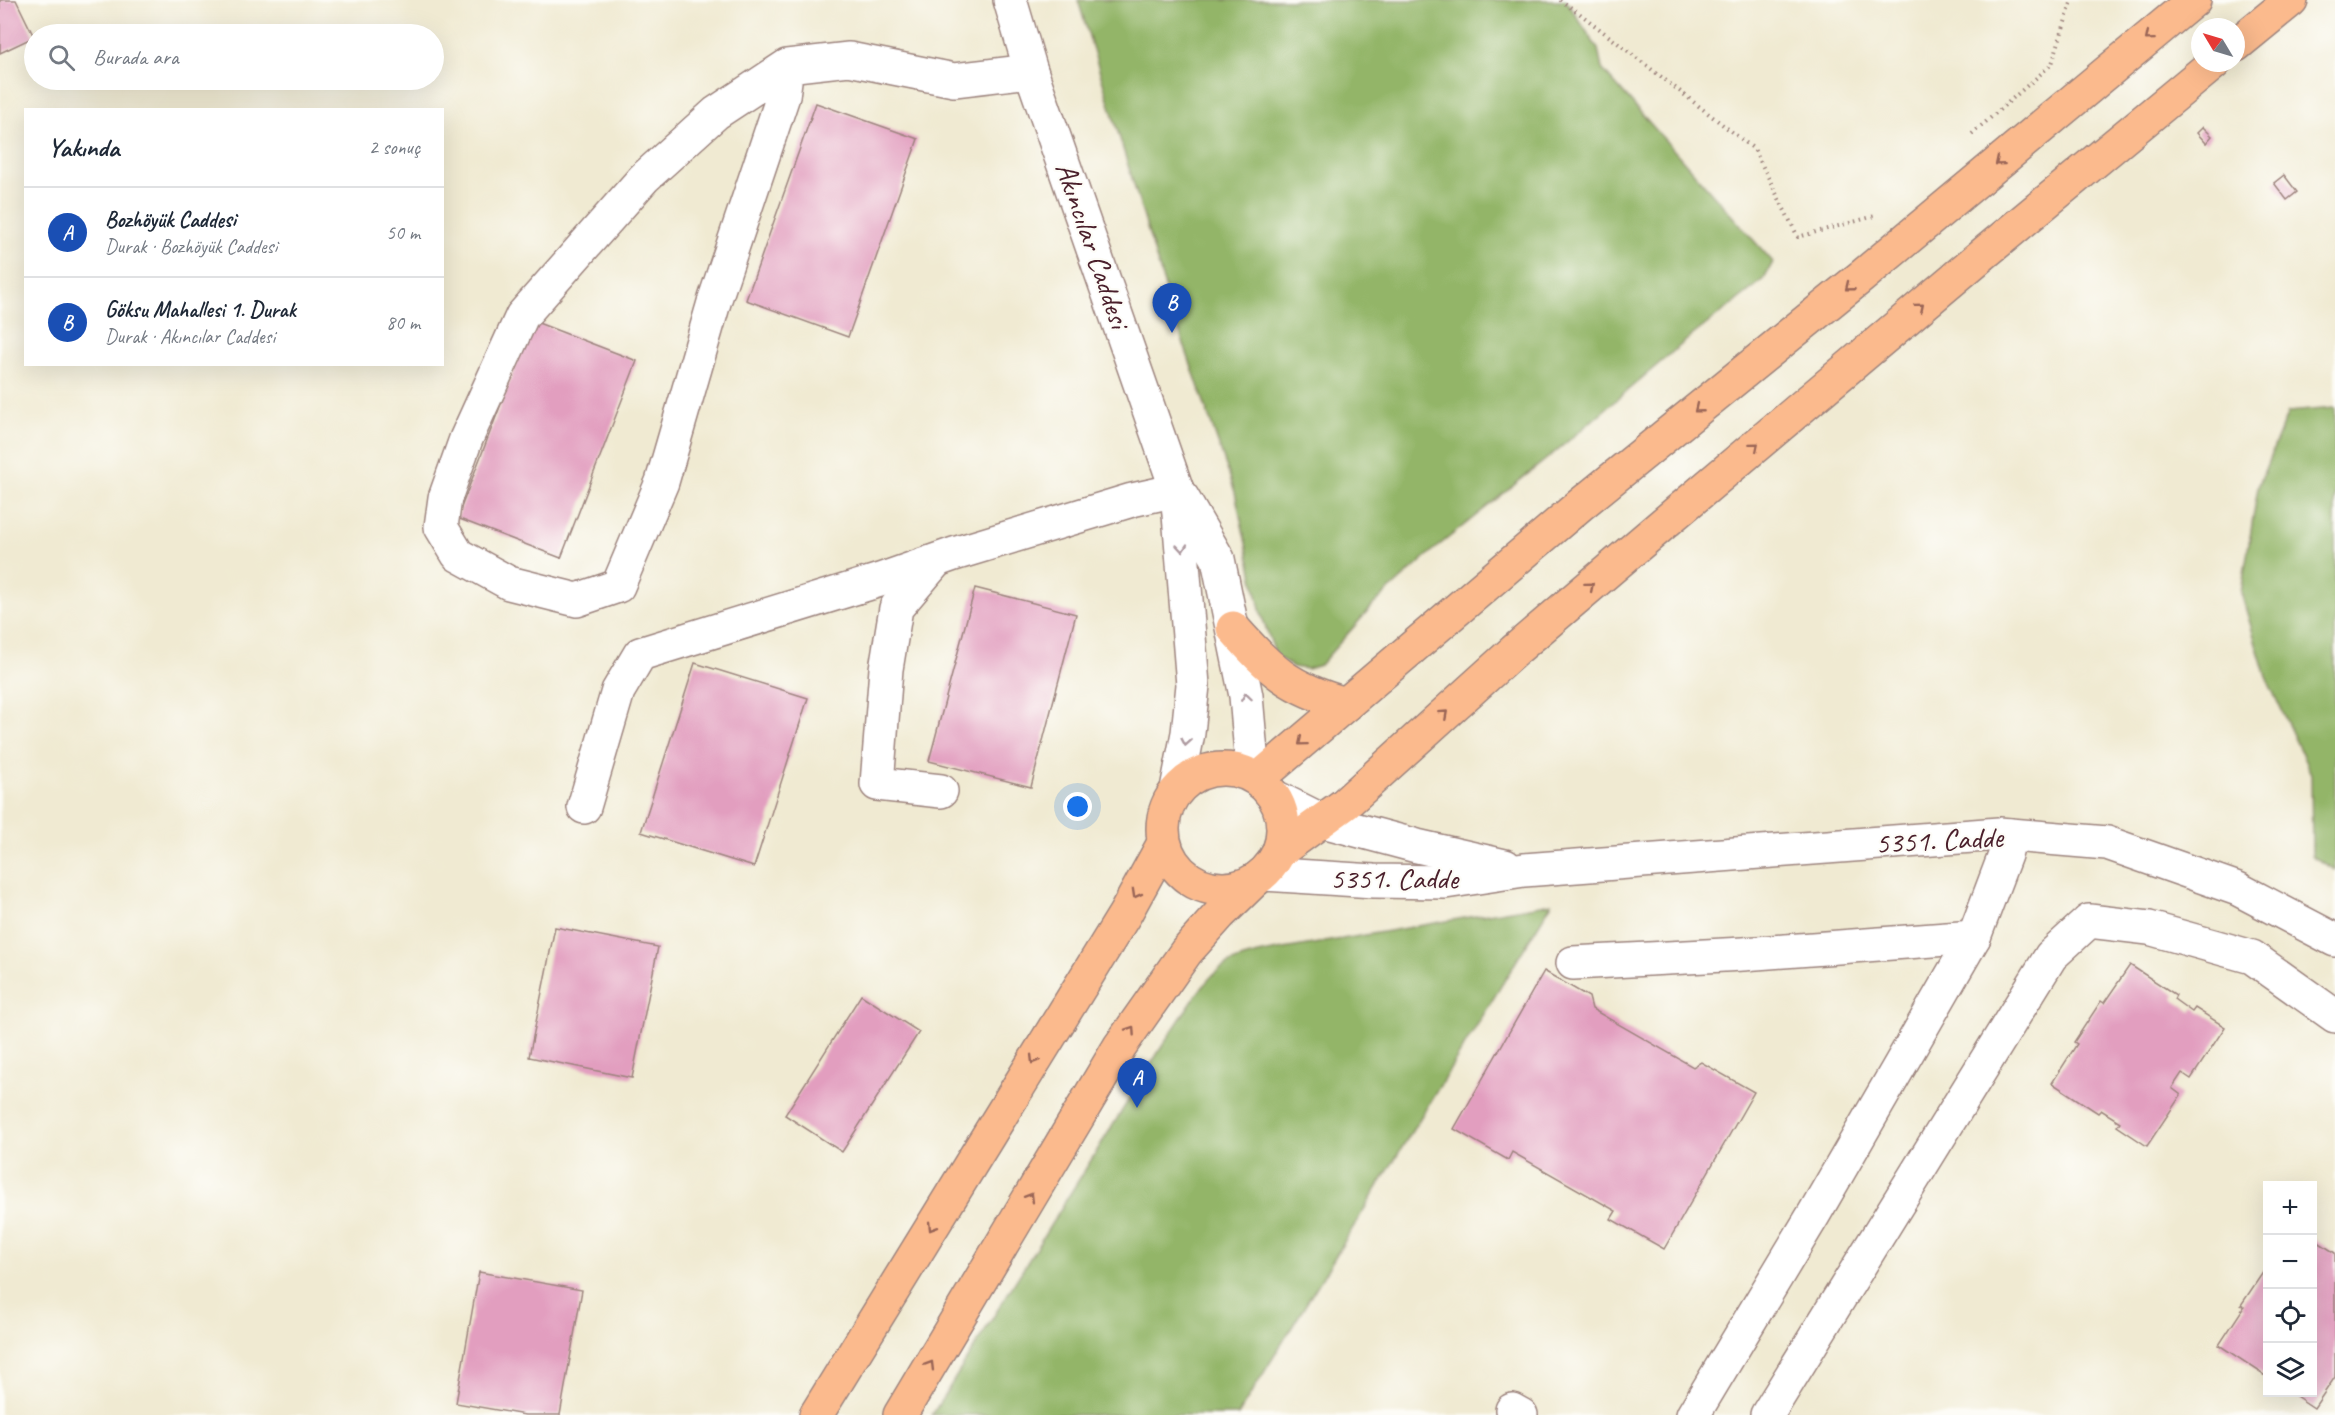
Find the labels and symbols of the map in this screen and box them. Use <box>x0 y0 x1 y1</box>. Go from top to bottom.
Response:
north arrow <box>2191 18 2245 72</box>
one-way arrow <box>2145 29 2156 40</box>
one-way arrow <box>1995 154 2006 165</box>
street label: Akıncılar Caddesi <box>1047 157 1140 336</box>
one-way arrow <box>1845 279 1856 290</box>
pin: B <box>1152 284 1192 333</box>
one-way arrow <box>1913 303 1924 314</box>
one-way arrow <box>1694 402 1705 413</box>
one-way arrow <box>1748 442 1759 453</box>
one-way arrow <box>1175 543 1188 552</box>
one-way arrow <box>1583 582 1594 593</box>
one-way arrow <box>1240 693 1253 702</box>
one-way arrow <box>1437 710 1447 721</box>
one-way arrow <box>1298 735 1309 746</box>
one-way arrow <box>1180 737 1193 747</box>
your location <box>1063 792 1092 821</box>
street label: 5351. Cadde <box>1874 818 2006 862</box>
street label: 5351. Cadde <box>1330 859 1460 897</box>
one-way arrow <box>1132 888 1143 899</box>
one-way arrow <box>1124 1026 1135 1037</box>
one-way arrow <box>1029 1054 1041 1064</box>
pin: A <box>1118 1058 1156 1108</box>
one-way arrow <box>1022 1193 1034 1203</box>
one-way arrow <box>927 1221 939 1231</box>
one-way arrow <box>923 1361 934 1371</box>

